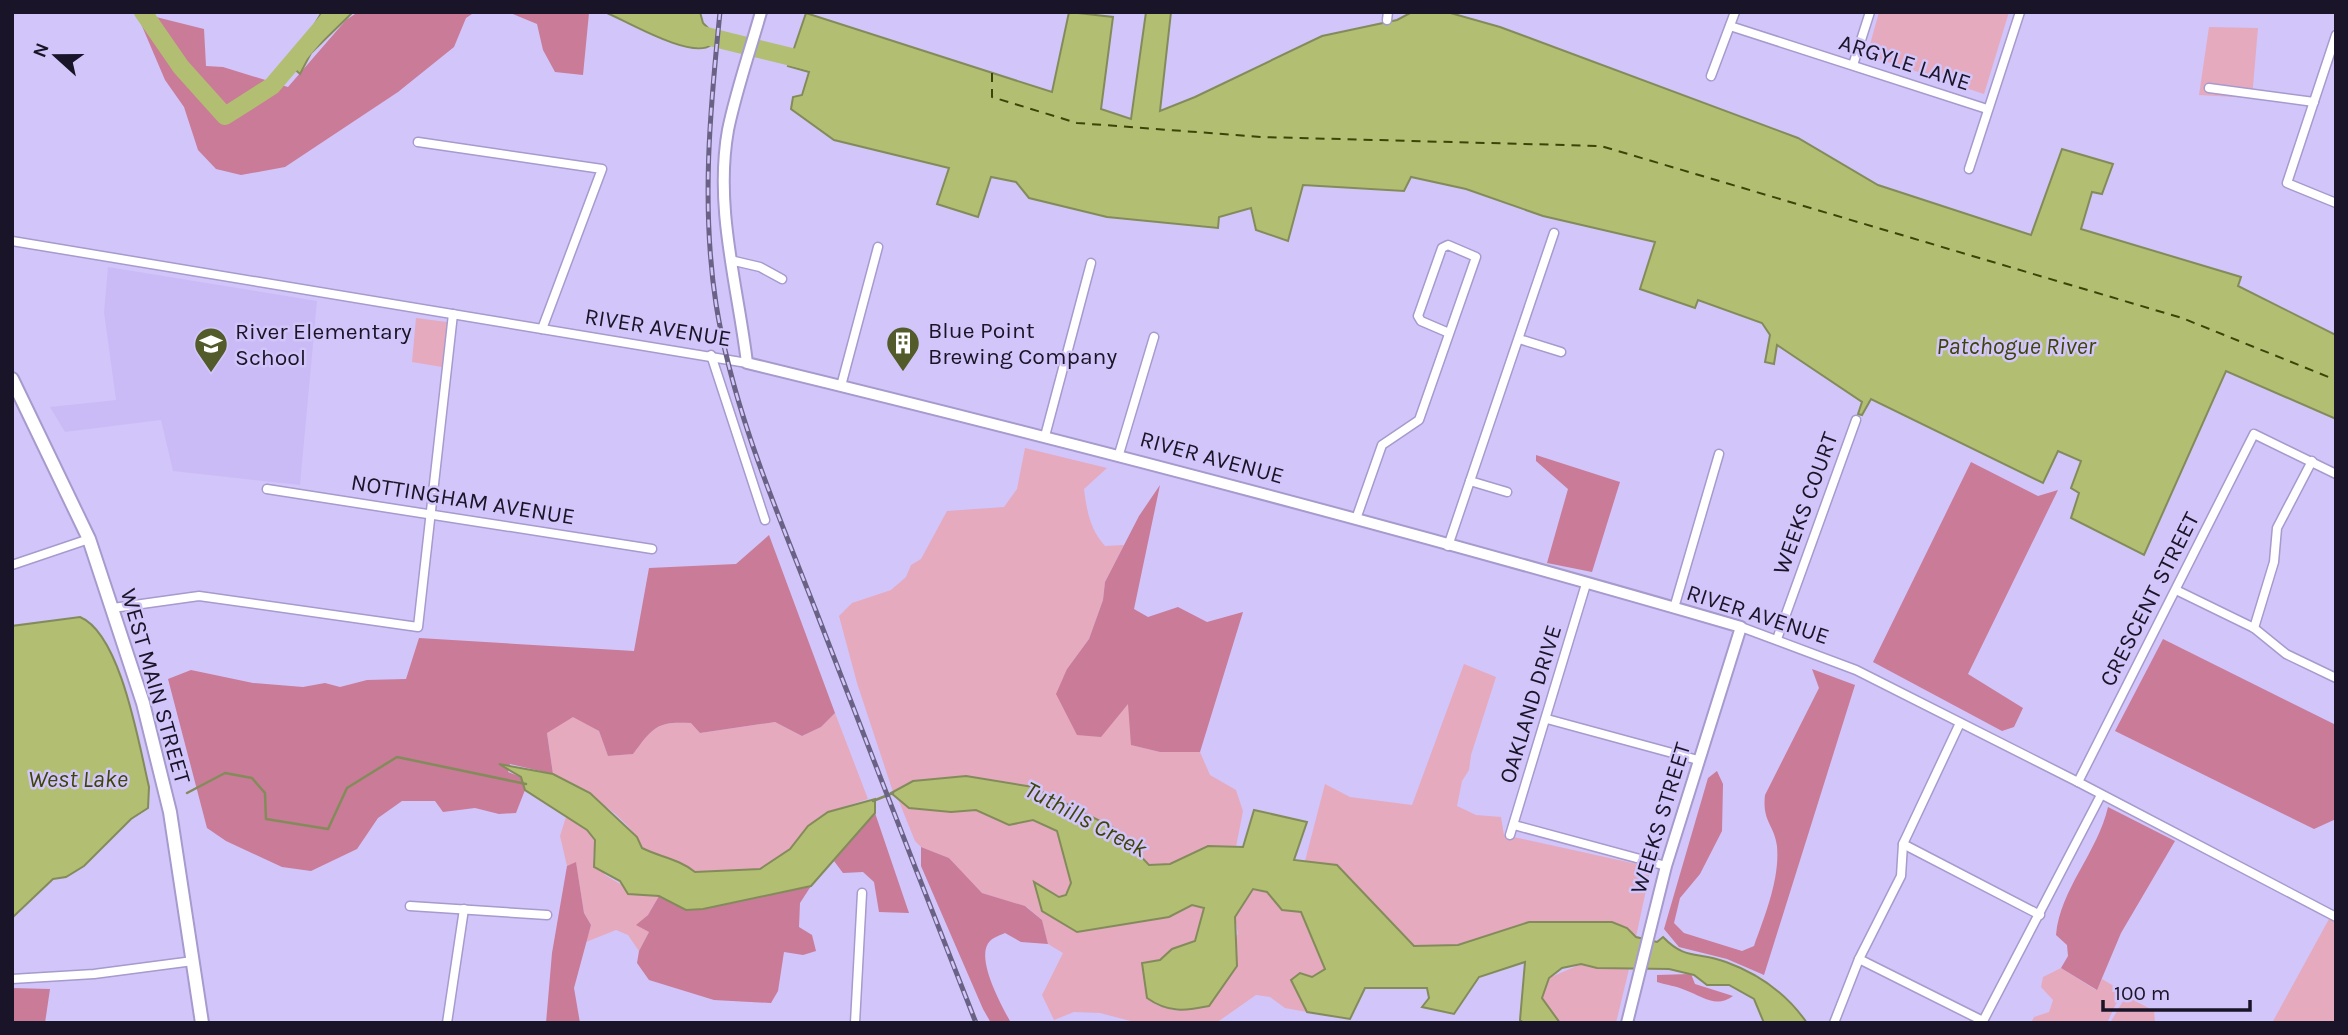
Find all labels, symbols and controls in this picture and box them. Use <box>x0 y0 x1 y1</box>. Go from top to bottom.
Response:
north arrow <box>21 21 91 91</box>
street label: ARGYLE LANE <box>1836 29 1974 96</box>
text: N <box>28 40 54 61</box>
street label: RIVER AVENUE <box>583 303 733 352</box>
place label: Blue Point Brewing Company <box>928 317 1117 370</box>
place label: River Elementary School <box>235 318 412 371</box>
building icon: Blue Point Brewing Company <box>884 324 922 373</box>
school or university icon: River Elementary School <box>192 325 230 374</box>
water label: Patchogue River <box>1936 332 2097 360</box>
street label: RIVER AVENUE <box>1137 425 1287 490</box>
street label: WEEKS COURT <box>1767 428 1844 578</box>
street label: NOTTINGHAM AVENUE <box>349 468 577 531</box>
street label: CRESCENT STREET <box>2094 507 2205 691</box>
street label: RIVER AVENUE <box>1683 579 1832 650</box>
street label: WEST MAIN STREET <box>115 586 196 787</box>
street label: OAKLAND DRIVE <box>1494 622 1567 786</box>
street label: WEEKS STREET <box>1625 739 1696 897</box>
water label: West Lake <box>28 765 128 793</box>
water label: Tuthills Creek <box>1020 775 1153 863</box>
scale bar <box>2103 968 2250 1012</box>
text: 100 m <box>2114 981 2171 1005</box>

